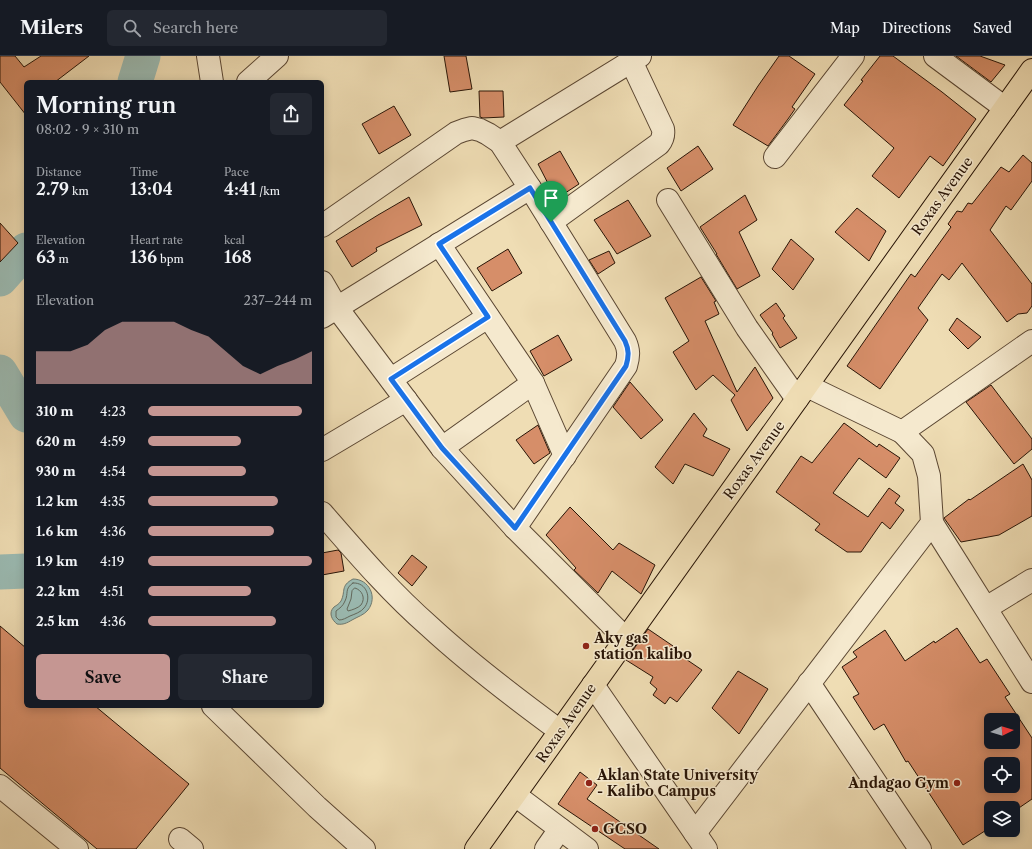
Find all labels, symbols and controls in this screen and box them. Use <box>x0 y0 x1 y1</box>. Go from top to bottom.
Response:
search box <box>107 10 387 46</box>
text: Milers <box>20 16 83 39</box>
icon: search <box>121 17 143 39</box>
text: Search here <box>153 18 238 37</box>
text: Map <box>830 19 860 37</box>
text: Directions <box>882 19 951 37</box>
text: Saved <box>973 19 1012 37</box>
text: Morning run <box>36 92 176 119</box>
button: share <box>270 93 312 135</box>
text: 08:02 · 9 × 310 m <box>36 121 139 137</box>
street label: Roxas Avenue <box>907 153 977 239</box>
text: Distance <box>36 165 82 179</box>
text: Time <box>130 165 158 179</box>
text: Pace <box>224 165 249 179</box>
text: 2.79 <box>36 179 69 199</box>
text: 13:04 <box>130 179 173 199</box>
text: 4:41 <box>224 179 256 199</box>
pin <box>534 181 568 222</box>
text: km <box>69 184 89 198</box>
text: /km <box>256 184 280 198</box>
icon: arrive <box>540 187 562 209</box>
text: Elevation <box>36 233 85 247</box>
text: Heart rate <box>130 233 183 247</box>
text: kcal <box>224 233 245 247</box>
text: 63 <box>36 247 56 267</box>
text: 136 <box>130 247 157 267</box>
text: 168 <box>224 247 252 267</box>
text: m <box>56 252 69 266</box>
text: bpm <box>157 252 184 266</box>
text: Elevation <box>36 292 94 308</box>
text: 237–244 m <box>244 292 312 308</box>
text: 310 m <box>36 403 74 419</box>
text: 4:23 <box>100 403 126 419</box>
street label: Roxas Avenue <box>719 417 789 503</box>
text: 620 m <box>36 433 76 449</box>
text: 4:59 <box>100 433 126 449</box>
text: 930 m <box>36 463 76 479</box>
text: 4:54 <box>100 463 126 479</box>
text: 1.2 km <box>36 493 78 509</box>
text: 4:35 <box>100 493 125 509</box>
text: 1.6 km <box>36 523 78 539</box>
text: 4:36 <box>100 523 126 539</box>
text: 1.9 km <box>36 553 78 569</box>
text: 4:19 <box>100 553 124 569</box>
text: 2.2 km <box>36 583 80 599</box>
text: 4:51 <box>100 583 124 599</box>
text: 2.5 km <box>36 613 79 629</box>
text: 4:36 <box>100 613 126 629</box>
place label: Aky gas station kalibo <box>593 629 692 663</box>
marker: Aky gas station kalibo <box>581 641 591 651</box>
button: Save <box>36 654 170 700</box>
button: Share <box>178 654 312 700</box>
street label: Roxas Avenue <box>532 680 600 766</box>
north arrow <box>984 713 1020 749</box>
map controls <box>984 713 1020 837</box>
button: locate <box>984 757 1020 793</box>
place label: Aklan State University - Kalibo Campus <box>596 766 758 800</box>
place label: Andagao Gym <box>847 774 949 792</box>
marker: Aklan State University - Kalibo Campus <box>584 778 594 788</box>
marker: Andagao Gym <box>952 778 962 788</box>
button: layers <box>984 801 1020 837</box>
place label: GCSO <box>603 820 647 838</box>
marker: GCSO <box>590 824 600 834</box>

